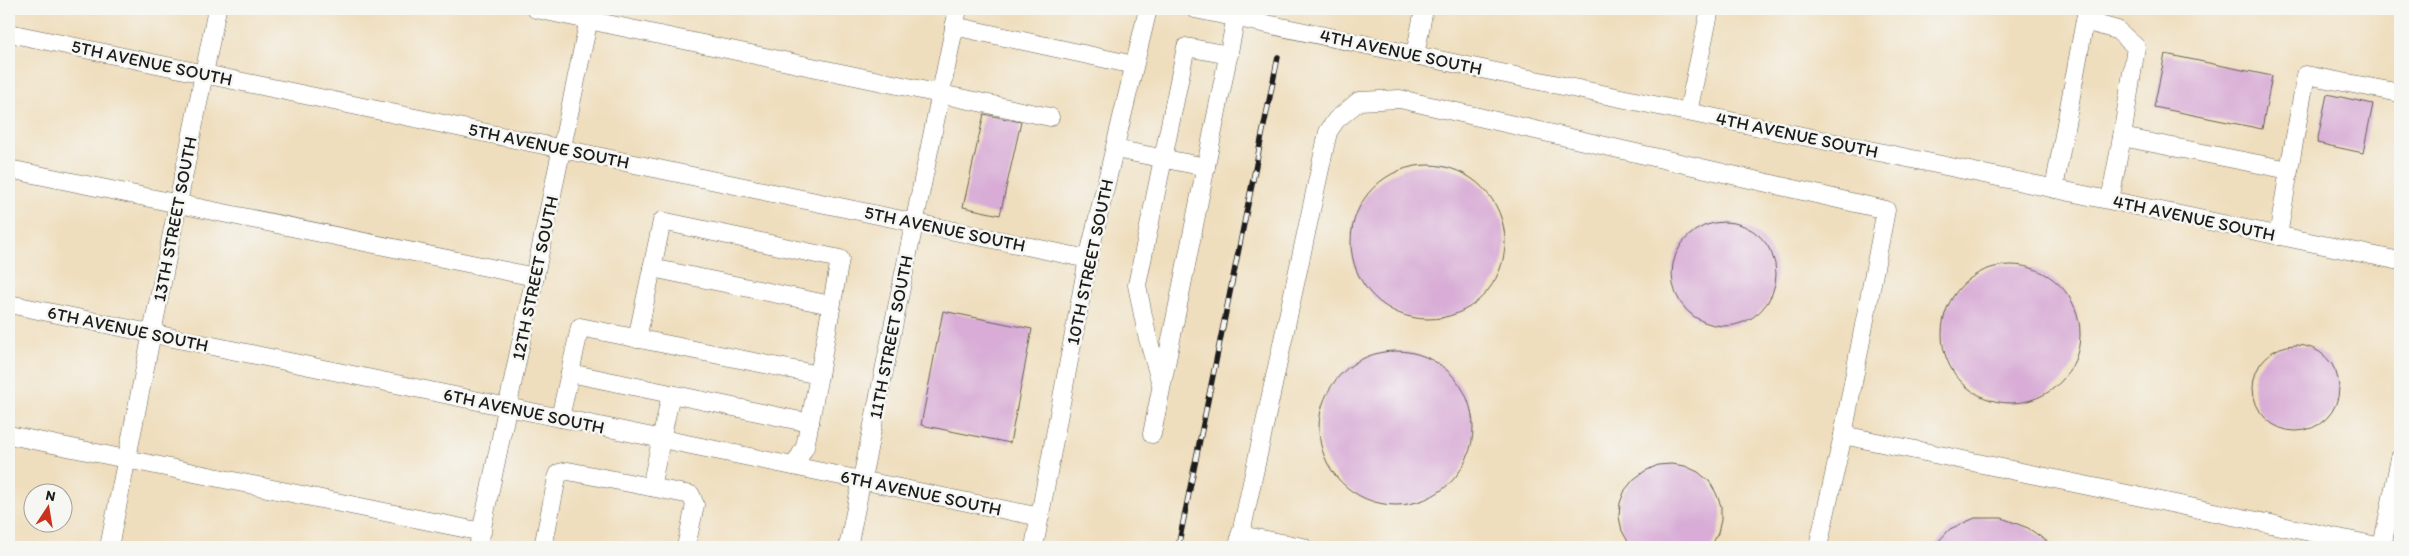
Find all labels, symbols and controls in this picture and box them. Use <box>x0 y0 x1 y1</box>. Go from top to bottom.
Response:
street label: 4TH AVENUE SOUTH <box>1318 24 1484 80</box>
street label: 5TH AVENUE SOUTH <box>70 35 234 91</box>
street label: 4TH AVENUE SOUTH <box>1714 107 1880 163</box>
street label: 5TH AVENUE SOUTH <box>467 118 631 174</box>
street label: 13TH STREET SOUTH <box>148 134 202 304</box>
street label: 10TH STREET SOUTH <box>1062 177 1118 347</box>
street label: 4TH AVENUE SOUTH <box>2111 190 2277 246</box>
street label: 12TH STREET SOUTH <box>507 194 563 362</box>
street label: 5TH AVENUE SOUTH <box>863 201 1027 257</box>
street label: 11TH STREET SOUTH <box>864 253 918 421</box>
street label: 6TH AVENUE SOUTH <box>46 301 210 357</box>
street label: 6TH AVENUE SOUTH <box>442 383 606 439</box>
street label: 6TH AVENUE SOUTH <box>839 465 1003 521</box>
north arrow <box>22 484 72 534</box>
text: N <box>44 486 57 505</box>

